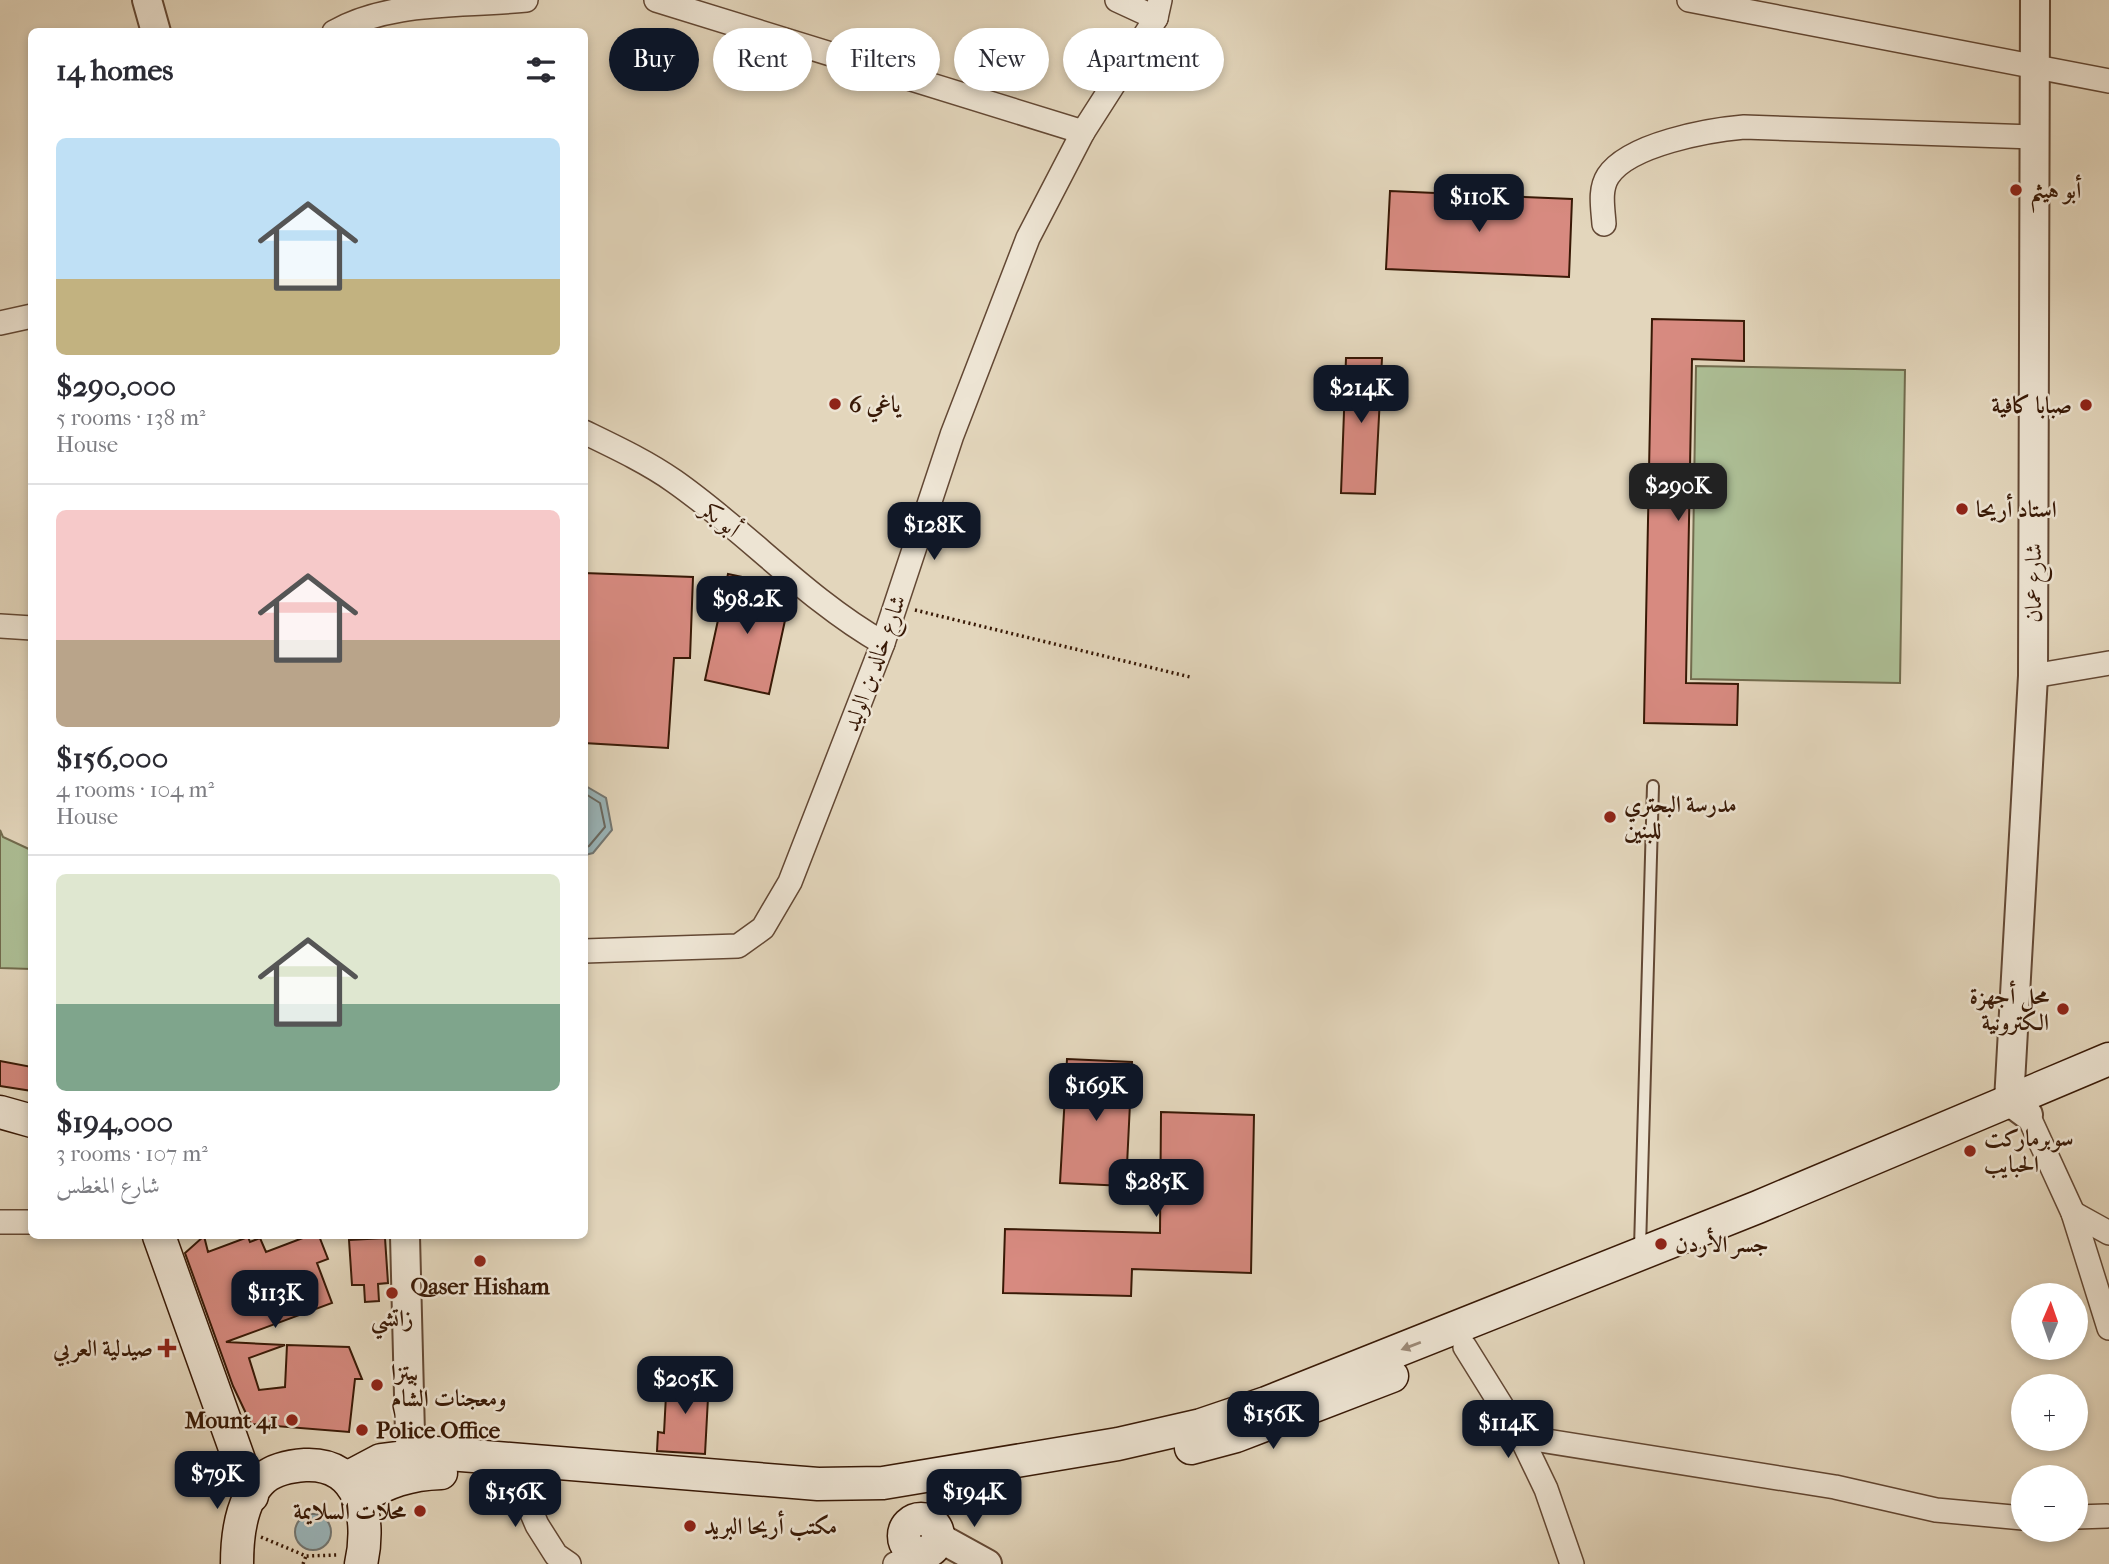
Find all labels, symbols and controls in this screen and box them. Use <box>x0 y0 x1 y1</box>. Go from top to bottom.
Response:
chip: Buy <box>609 28 699 91</box>
chip: Rent <box>713 28 812 91</box>
chip: Filters <box>826 28 940 91</box>
chip: New <box>954 28 1049 91</box>
chip: Apartment <box>1063 28 1224 91</box>
icon: filters <box>522 51 560 89</box>
text: 14 homes <box>56 53 173 88</box>
pin: $110K <box>1430 174 1528 234</box>
place label: أبو هيثم <box>2030 174 2082 213</box>
marker: أبو هيثم <box>2008 182 2024 198</box>
icon: home <box>245 183 371 309</box>
text: $110K <box>1450 183 1508 210</box>
pin: $214K <box>1312 366 1410 425</box>
text: $290,000 <box>56 369 176 404</box>
text: $214K <box>1330 374 1393 401</box>
place label: ياغي 6 <box>849 391 902 423</box>
place label: صبابا كافية <box>1992 392 2072 419</box>
marker: ياغي 6 <box>827 396 843 412</box>
marker: صبابا كافية <box>2078 397 2094 413</box>
text: 5 rooms · 138 m² <box>56 404 206 431</box>
text: House <box>56 431 118 458</box>
pin: $290K <box>1629 463 1727 523</box>
text: $290K <box>1645 472 1711 499</box>
street label: أبو بكر <box>694 492 748 544</box>
place label: استاد أريحا <box>1976 493 2057 523</box>
marker: استاد أريحا <box>1954 501 1970 517</box>
pin: $128K <box>885 503 983 562</box>
text: $128K <box>904 511 964 538</box>
street label: شارع عمان <box>2020 543 2053 623</box>
icon: home <box>245 555 371 681</box>
pin: $98.2K <box>690 576 804 636</box>
text: $98.2K <box>712 585 782 612</box>
street label: شارع خالد بن الوليد <box>837 591 917 737</box>
text: $156,000 <box>56 741 168 776</box>
text: 4 rooms · 104 m² <box>56 776 214 803</box>
place label: مدرسة البحتري للبنين <box>1624 791 1737 844</box>
text: House <box>56 803 118 830</box>
marker: مدرسة البحتري للبنين <box>1602 809 1618 825</box>
icon: home <box>245 919 371 1045</box>
place label: محل أجهزة الكترونية <box>1970 980 2050 1036</box>
marker: محل أجهزة الكترونية <box>2055 1001 2071 1017</box>
pin: $169K <box>1047 1064 1145 1123</box>
text: $169K <box>1065 1072 1127 1099</box>
text: $194,000 <box>56 1105 173 1140</box>
place label: سوبرماركت الحبايب <box>1984 1125 2074 1179</box>
text: 3 rooms · 107 m² <box>56 1140 208 1167</box>
marker: سوبرماركت الحبايب <box>1962 1143 1978 1159</box>
pin: $285K <box>1107 1160 1205 1219</box>
text: $285K <box>1125 1168 1187 1195</box>
text: شارع المغطس <box>56 1172 160 1199</box>
place label: جسر الأردن <box>1675 1227 1769 1259</box>
marker: جسر الأردن <box>1653 1236 1669 1252</box>
marker: Qaser Hisham <box>472 1253 488 1269</box>
pin: $113K <box>226 1270 324 1330</box>
place label: Qaser Hisham <box>410 1273 550 1300</box>
text: $113K <box>247 1279 303 1306</box>
north arrow <box>2011 1283 2088 1360</box>
map controls <box>2011 1283 2088 1542</box>
marker: زاتشي <box>384 1285 400 1301</box>
place label: زاتشي <box>371 1305 413 1340</box>
place label: صيدلية العربي <box>52 1335 153 1367</box>
marker: صيدلية العربي <box>159 1340 175 1356</box>
one-way arrow <box>1401 1340 1422 1351</box>
pin: $205K <box>636 1356 734 1416</box>
place label: بيتزا ومعجنات الشام <box>391 1359 506 1419</box>
text: $205K <box>653 1365 717 1392</box>
button: + <box>2011 1374 2088 1451</box>
marker: بيتزا ومعجنات الشام <box>369 1377 385 1393</box>
pin: $156K <box>1224 1392 1322 1451</box>
text: $156K <box>1243 1400 1303 1427</box>
pin: $114K <box>1459 1400 1557 1460</box>
place label: Mount 41 <box>185 1407 278 1434</box>
text: $114K <box>1478 1409 1538 1436</box>
marker: Mount 41 <box>284 1412 300 1428</box>
place label: Police Office <box>376 1417 501 1444</box>
marker: Police Office <box>354 1422 370 1438</box>
pin: $79K <box>176 1452 258 1511</box>
text: $79K <box>191 1460 243 1487</box>
button: − <box>2011 1465 2088 1542</box>
pin: $156K <box>466 1470 564 1529</box>
pin: $194K <box>925 1470 1023 1529</box>
text: $156K <box>485 1478 545 1505</box>
text: $194K <box>942 1478 1006 1505</box>
place label: محلات السلايمة <box>293 1498 407 1525</box>
marker: محلات السلايمة <box>412 1503 428 1519</box>
place label: مكتب أريحا البريد <box>704 1510 837 1541</box>
marker: مكتب أريحا البريد <box>682 1518 698 1534</box>

